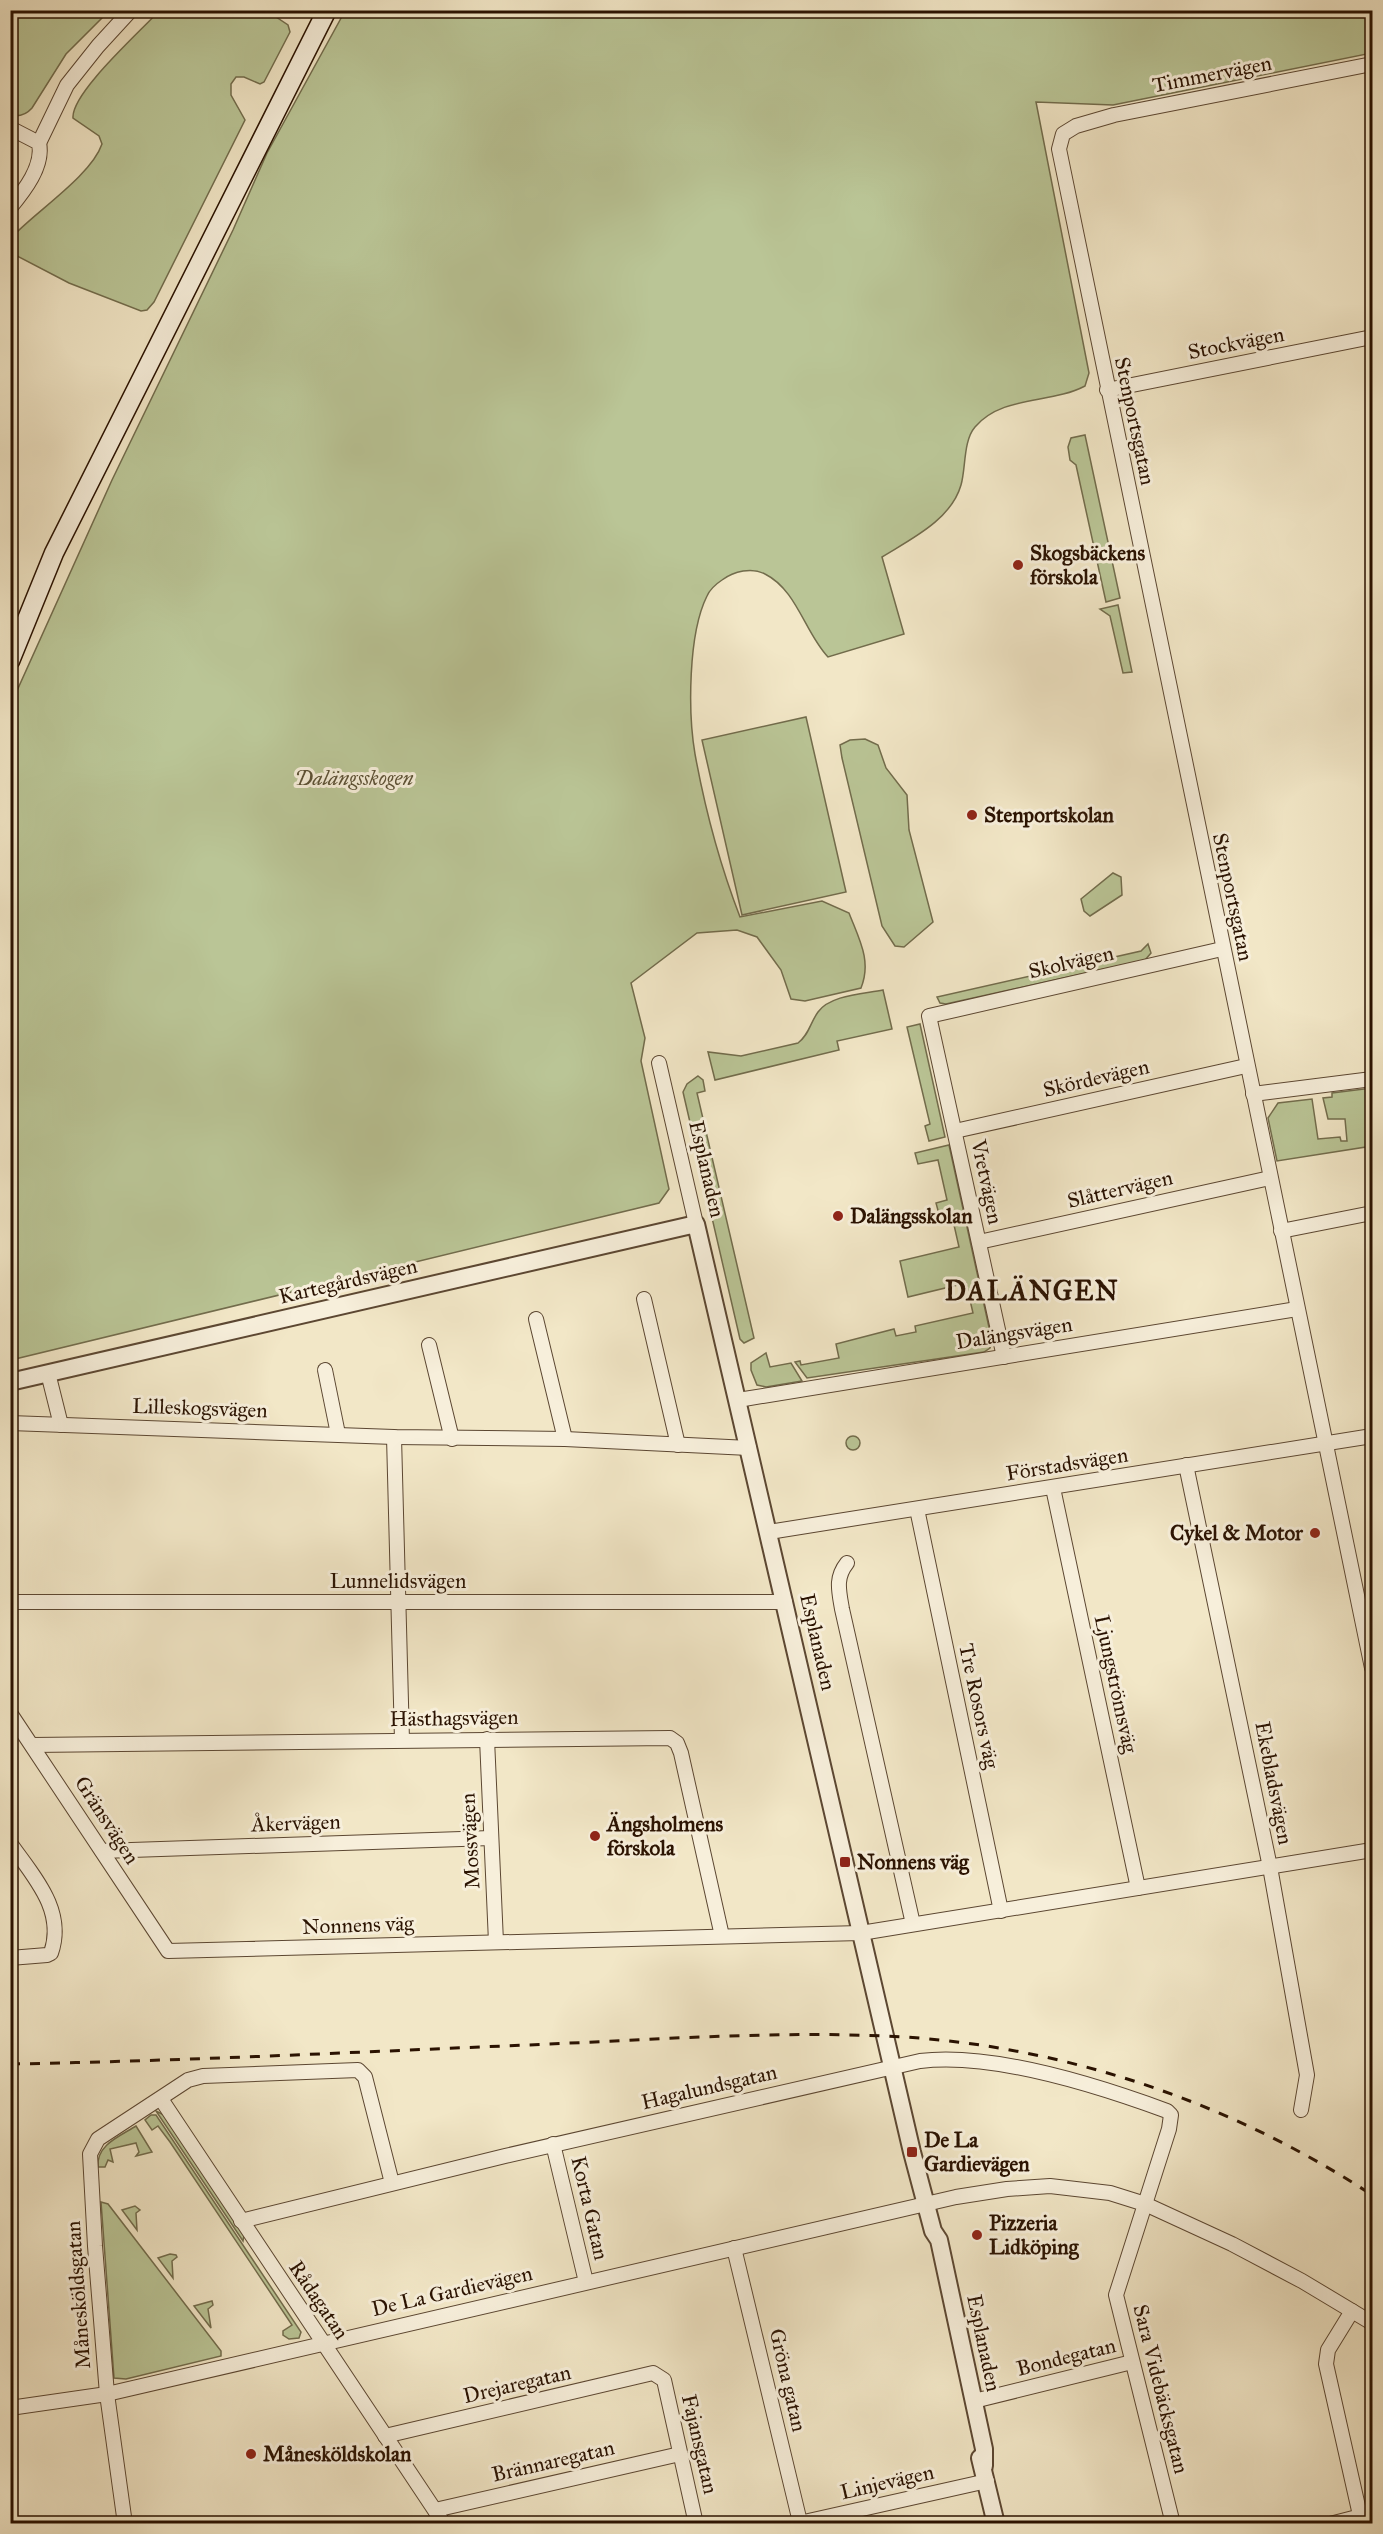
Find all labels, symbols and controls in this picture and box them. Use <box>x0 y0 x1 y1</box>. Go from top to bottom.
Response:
street label: Timmervägen <box>1150 50 1274 98</box>
street label: Stockvägen <box>1186 321 1286 365</box>
street label: Stenportsgatan <box>1109 355 1161 487</box>
place label: Skogsbäckens förskola <box>1029 540 1145 590</box>
marker: Skogsbäckens förskola <box>1011 558 1025 572</box>
park label: Dalängsskogen <box>295 765 413 791</box>
place label: Stenportskolan <box>984 802 1114 828</box>
marker: Stenportskolan <box>965 808 979 822</box>
street label: Stenportsgatan <box>1207 831 1259 963</box>
street label: Skolvägen <box>1026 940 1116 984</box>
street label: Skördevägen <box>1040 1053 1152 1103</box>
street label: Esplanaden <box>683 1118 731 1220</box>
street label: Vretvägen <box>965 1136 1009 1227</box>
street label: Slåttervägen <box>1065 1164 1175 1214</box>
place label: Dalängsskolan <box>850 1203 973 1229</box>
marker: Dalängsskolan <box>831 1209 845 1223</box>
street label: Kartegårdsvägen <box>276 1252 420 1310</box>
district label: DALÄNGEN <box>945 1274 1119 1307</box>
street label: Dalängsvägen <box>954 1311 1074 1355</box>
street label: Lilleskogsvägen <box>132 1393 268 1423</box>
street label: Förstadsvägen <box>1004 1442 1130 1486</box>
place label: Cykel & Motor <box>1170 1520 1304 1546</box>
marker: Cykel & Motor <box>1308 1526 1322 1540</box>
street label: Lunnelidsvägen <box>330 1568 466 1594</box>
street label: Esplanaden <box>794 1591 842 1693</box>
street label: Ljungströmsväg <box>1089 1613 1143 1756</box>
street label: Tre Rosors väg <box>953 1641 1005 1771</box>
street label: Hästhagsvägen <box>389 1704 519 1732</box>
street label: Ekebladsvägen <box>1249 1719 1299 1847</box>
street label: Gränsvägen <box>69 1771 145 1869</box>
street label: Mossvägen <box>454 1792 486 1890</box>
street label: Åkervägen <box>250 1808 341 1838</box>
place label: Ängsholmens förskola <box>605 1811 724 1861</box>
marker: Ängsholmens förskola <box>588 1829 602 1843</box>
place label: Nonnens väg <box>857 1849 970 1875</box>
marker: Nonnens väg <box>838 1855 852 1869</box>
street label: Nonnens väg <box>302 1910 415 1940</box>
street label: Hagalundsgatan <box>639 2059 779 2115</box>
place label: De La Gardievägen <box>924 2127 1030 2177</box>
marker: De La Gardievägen <box>905 2145 919 2159</box>
street label: Korta Gatan <box>565 2153 615 2263</box>
place label: Pizzeria Lidköping <box>989 2210 1080 2260</box>
street label: Månesköldsgatan <box>60 2220 96 2370</box>
marker: Pizzeria Lidköping <box>970 2228 984 2242</box>
street label: Rådagatan <box>283 2256 355 2344</box>
street label: De La Gardievägen <box>369 2260 535 2322</box>
street label: Esplanaden <box>961 2292 1007 2394</box>
street label: Sara Videbäcksgatan <box>1127 2302 1195 2476</box>
street label: Gröna gatan <box>764 2326 812 2434</box>
street label: Bondegatan <box>1014 2332 1118 2382</box>
street label: Drejaregatan <box>461 2359 573 2409</box>
street label: Fajansgatan <box>676 2392 724 2496</box>
street label: Brännaregatan <box>489 2434 617 2488</box>
place label: Månesköldskolan <box>263 2441 412 2467</box>
marker: Månesköldskolan <box>244 2447 258 2461</box>
street label: Linjevägen <box>838 2459 936 2505</box>

